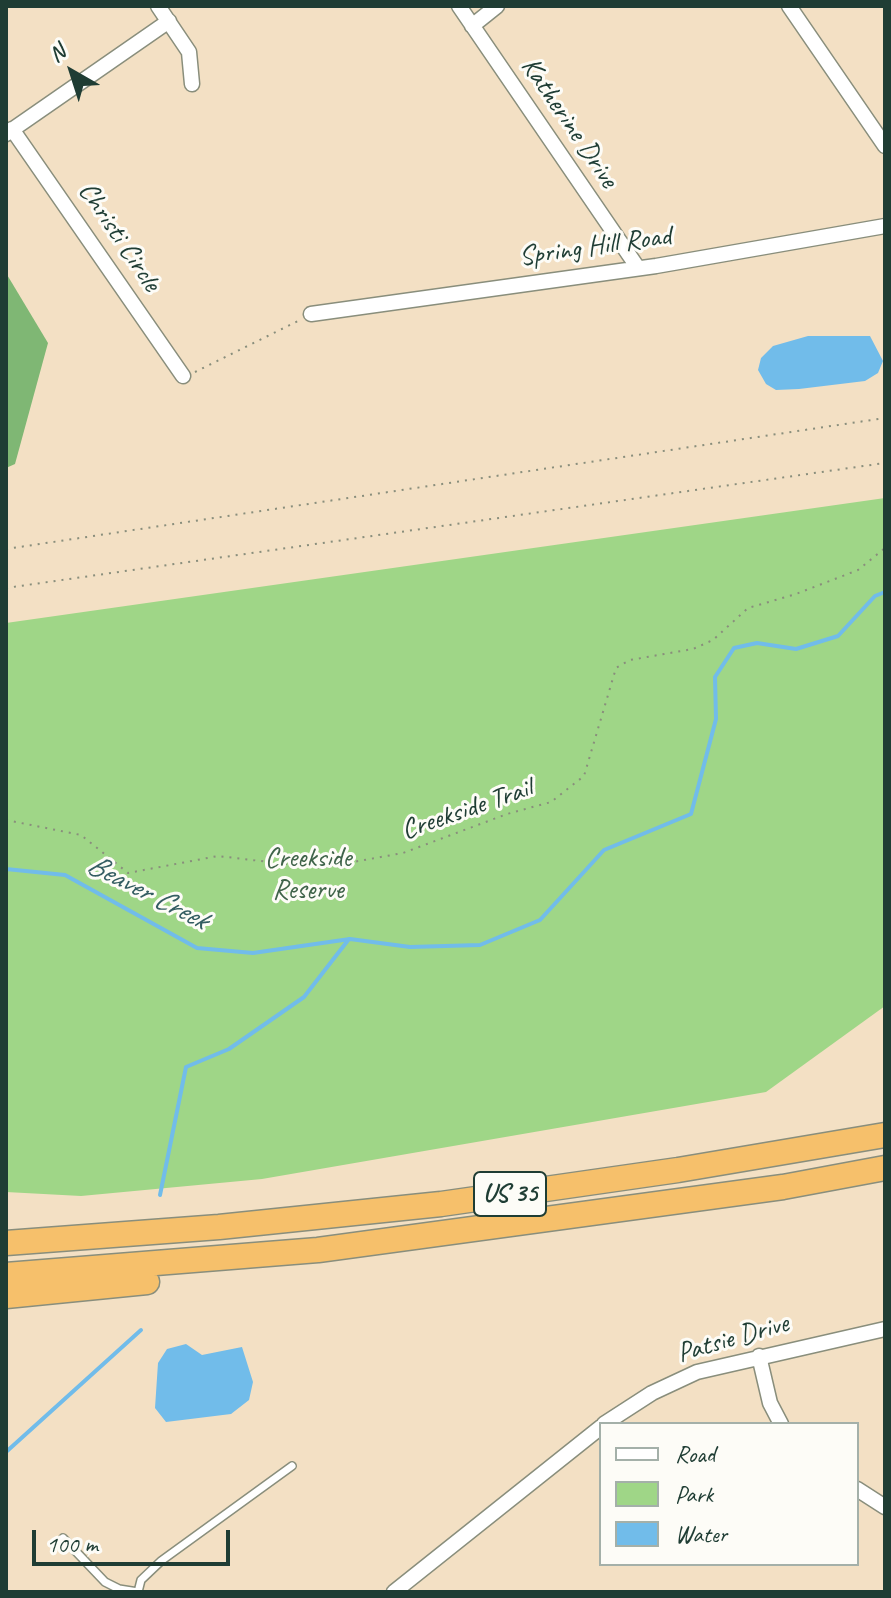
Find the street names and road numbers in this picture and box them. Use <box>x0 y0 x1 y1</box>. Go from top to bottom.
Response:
street label: Katherine Drive <box>513 51 625 195</box>
street label: Christi Circle <box>70 176 168 298</box>
street label: Spring Hill Road <box>517 220 673 274</box>
street label: Creekside Trail <box>397 772 537 848</box>
road number: US 35 <box>474 1172 546 1216</box>
street label: Patsie Drive <box>673 1307 793 1371</box>

